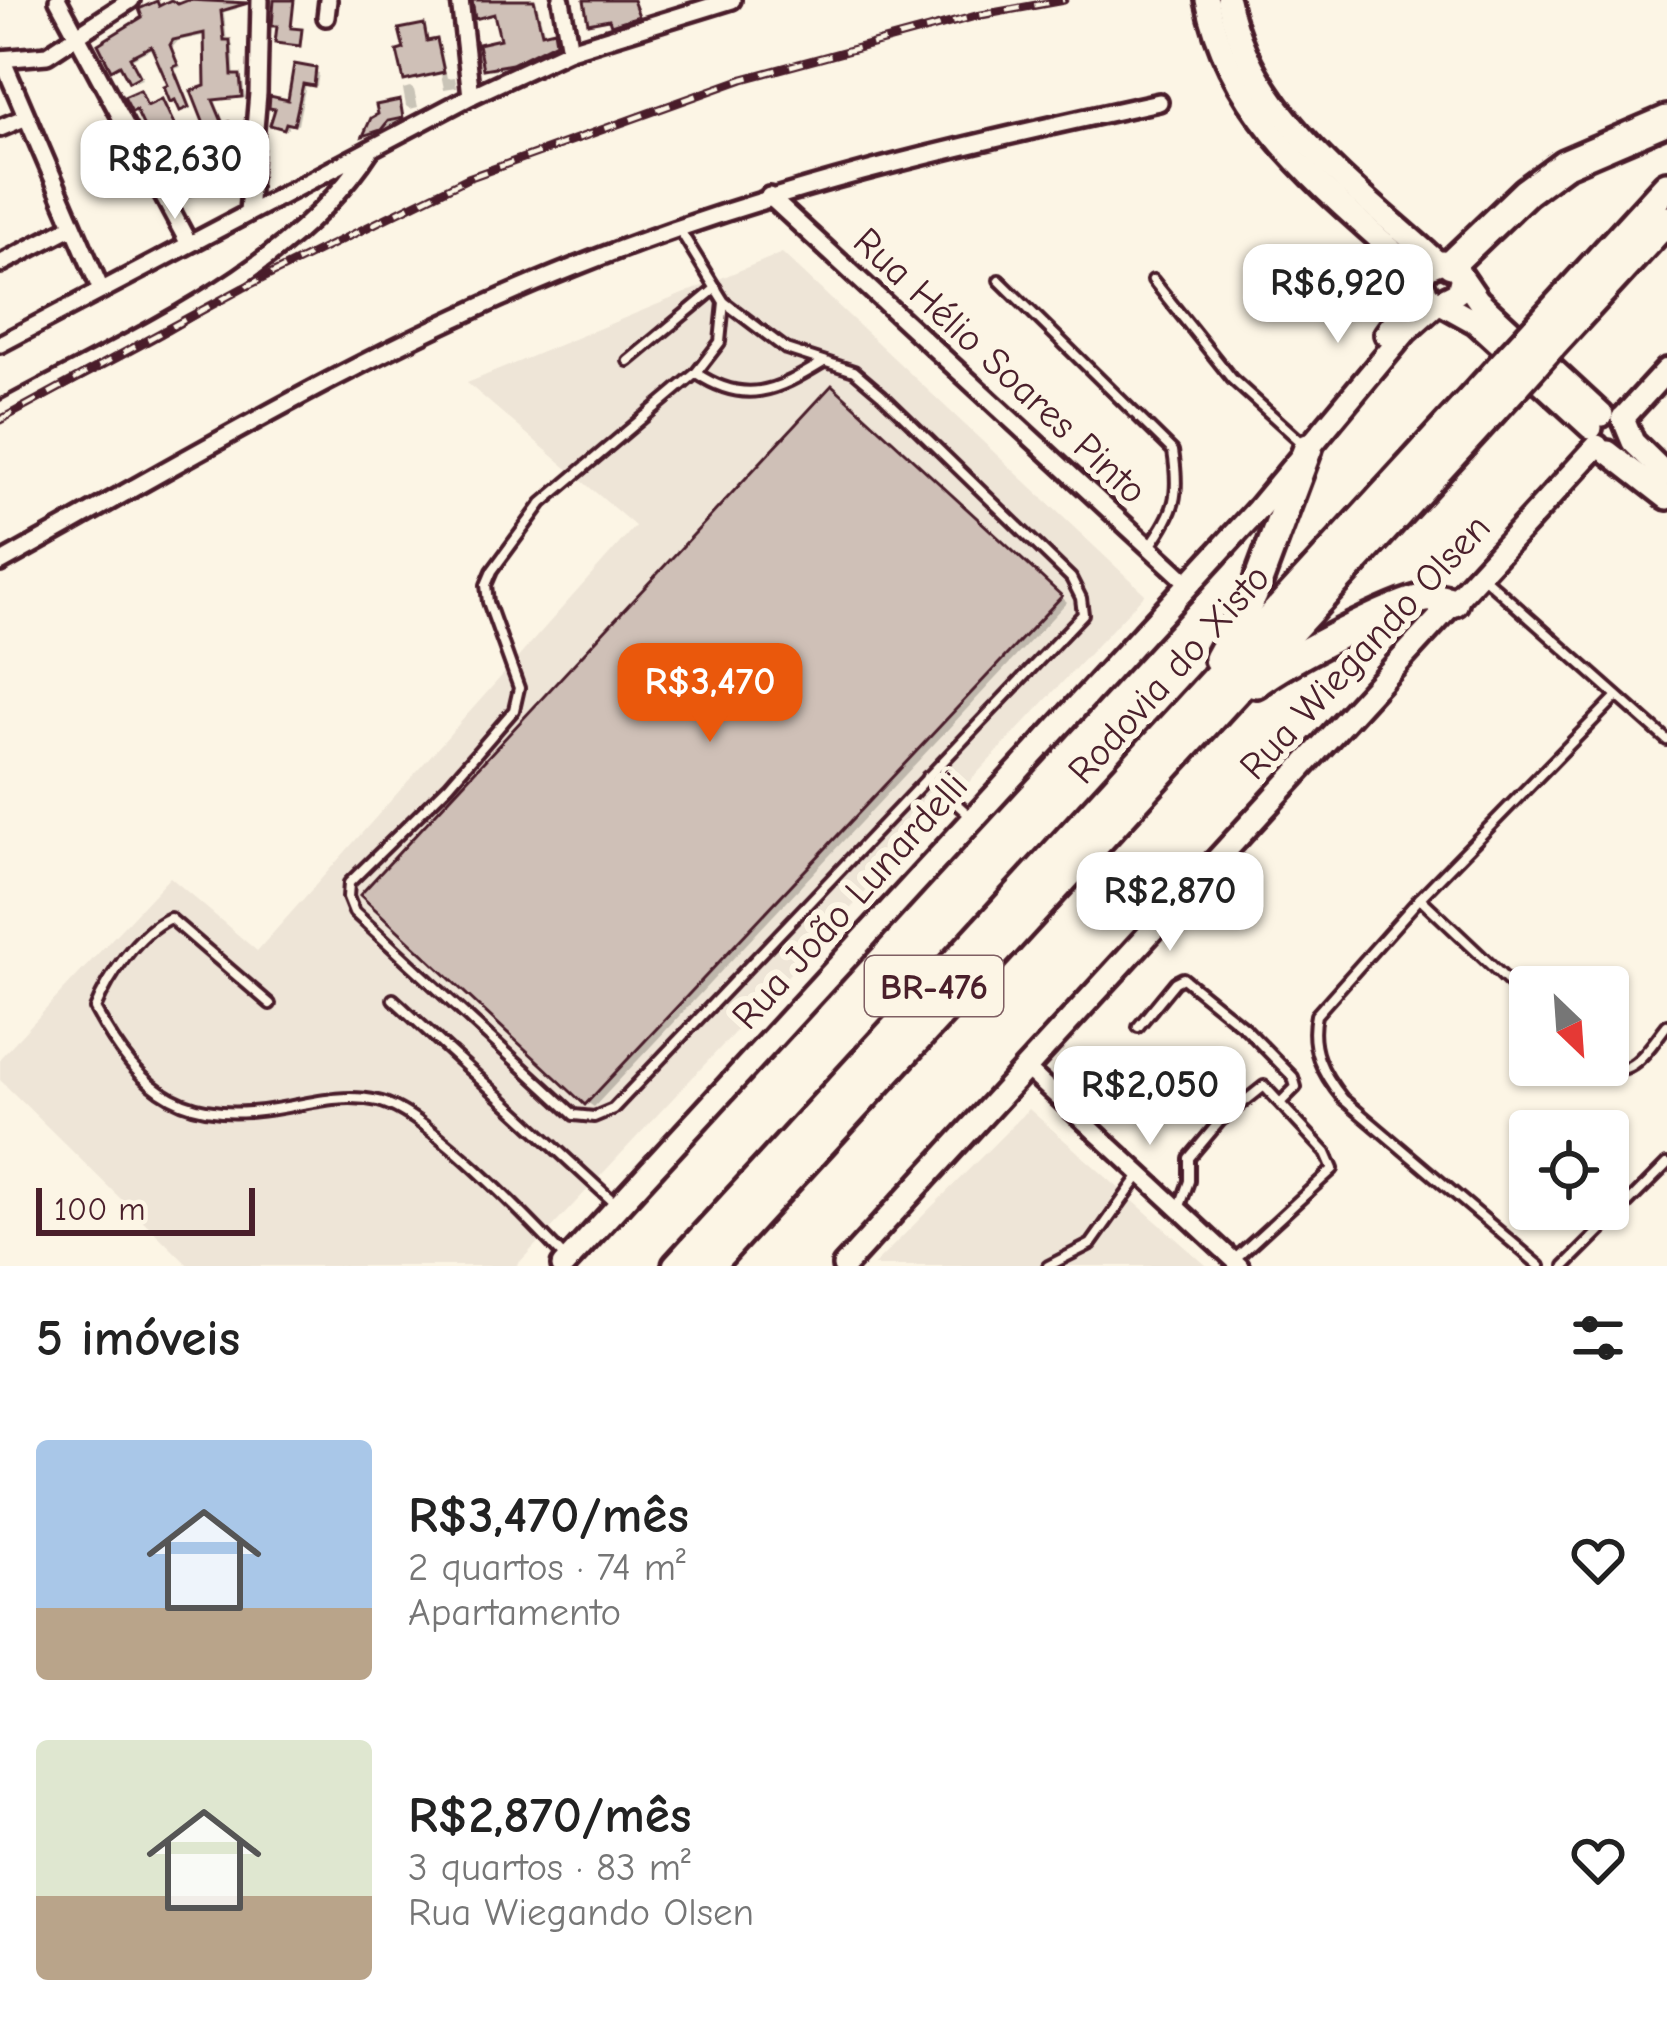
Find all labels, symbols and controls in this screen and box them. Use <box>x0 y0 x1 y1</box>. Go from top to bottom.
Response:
pin: R$2,630 <box>64 120 286 222</box>
text: R$2,630 <box>107 136 243 181</box>
street label: Rua Hélio Soares Pinto <box>844 219 1156 513</box>
pin: R$6,920 <box>1227 244 1449 346</box>
text: R$6,920 <box>1270 260 1406 305</box>
street label: Rua Wiegando Olsen <box>1231 505 1500 789</box>
street label: Rodovia do Xisto <box>1059 555 1279 793</box>
pin: R$3,470 <box>599 643 821 745</box>
text: R$3,470 <box>644 659 776 704</box>
street label: Rua João Lunardelli <box>723 763 977 1039</box>
pin: R$2,870 <box>1059 852 1281 954</box>
text: R$2,870 <box>1104 868 1236 913</box>
road number: BR-476 <box>865 956 1003 1016</box>
north arrow <box>1509 966 1629 1086</box>
map controls <box>1509 966 1629 1230</box>
pin: R$2,050 <box>1039 1046 1261 1148</box>
text: R$2,050 <box>1081 1062 1219 1107</box>
button: locate <box>1509 1110 1629 1230</box>
scale bar <box>36 1182 255 1235</box>
text: 100 m <box>54 1190 146 1228</box>
icon: filters <box>1565 1305 1631 1371</box>
text: 5 imóveis <box>36 1309 240 1368</box>
text: R$3,470/mês <box>408 1486 689 1545</box>
icon: home <box>132 1488 276 1632</box>
icon: heart <box>1565 1527 1631 1593</box>
text: 2 quartos · 74 m² <box>408 1545 686 1590</box>
text: Apartamento <box>408 1590 621 1635</box>
text: R$2,870/mês <box>408 1786 691 1845</box>
icon: home <box>132 1788 276 1932</box>
icon: heart <box>1565 1827 1631 1893</box>
text: 3 quartos · 83 m² <box>408 1845 691 1890</box>
text: Rua Wiegando Olsen <box>408 1890 754 1935</box>

